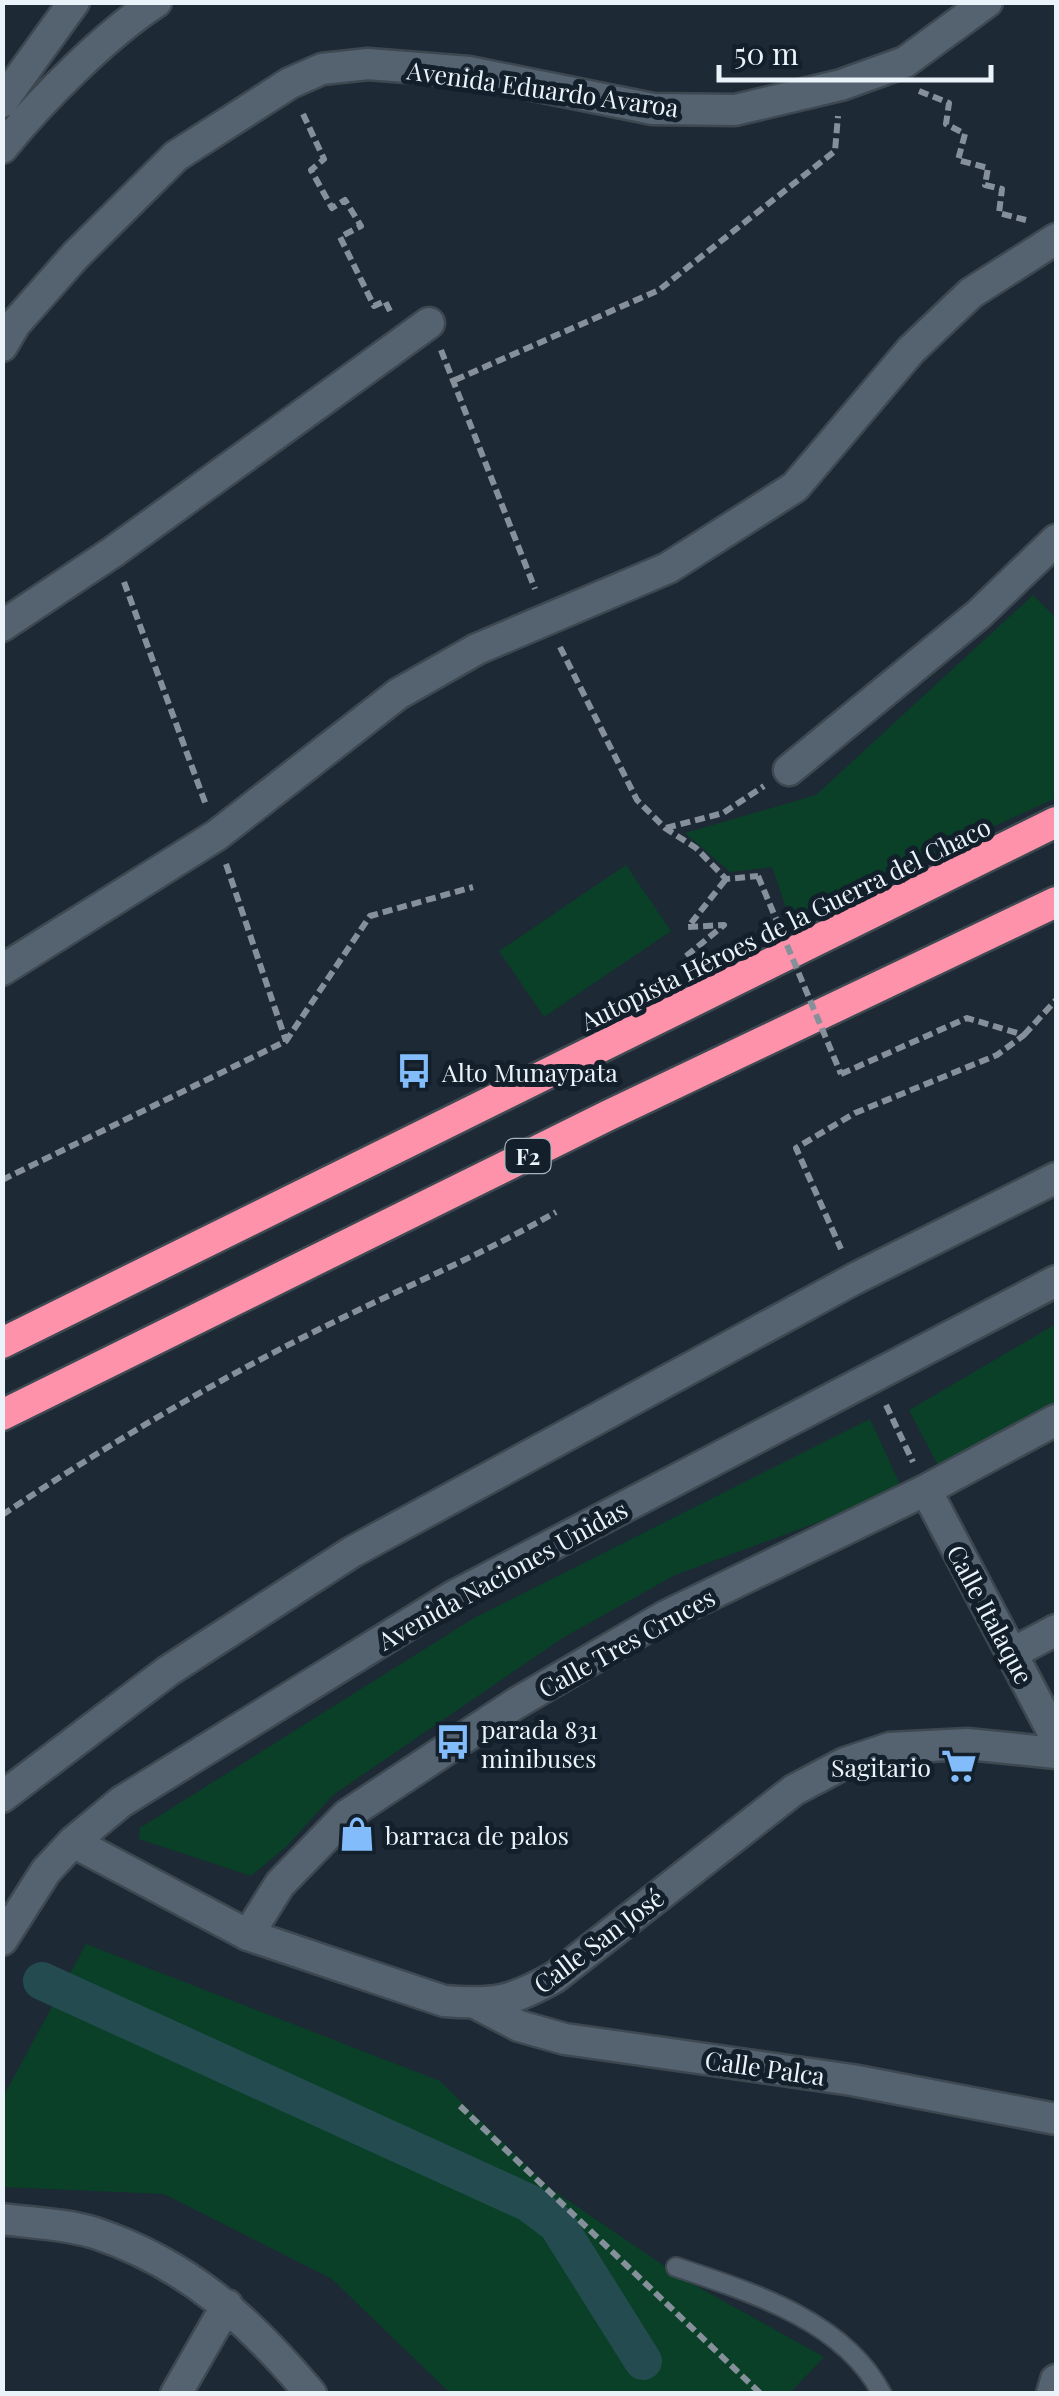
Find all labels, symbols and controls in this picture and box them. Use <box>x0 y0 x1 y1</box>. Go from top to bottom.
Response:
scale bar <box>719 20 992 82</box>
text: 50 m <box>734 33 799 73</box>
street label: Avenida Eduardo Avaroa <box>404 52 681 123</box>
street label: Autopista Héroes de la Guerra del Chaco <box>574 809 995 1037</box>
bus stop icon: Alto Munaypata <box>395 1052 433 1090</box>
place label: Alto Munaypata <box>441 1055 618 1088</box>
road number: F2 <box>506 1139 550 1173</box>
street label: Avenida Naciones Unidas <box>371 1492 633 1657</box>
street label: Calle Italaque <box>941 1539 1041 1689</box>
street label: Calle Tres Cruces <box>532 1580 720 1704</box>
place label: parada 831 minibuses <box>481 1712 598 1774</box>
bus stop icon: parada 831 minibuses <box>434 1723 472 1761</box>
supermarket icon: Sagitario <box>940 1747 978 1785</box>
place label: Sagitario <box>831 1750 931 1783</box>
shop icon: barraca de palos <box>338 1815 376 1853</box>
place label: barraca de palos <box>385 1818 569 1851</box>
street label: Calle San José <box>526 1880 670 2000</box>
street label: Calle Palca <box>703 2042 828 2092</box>

